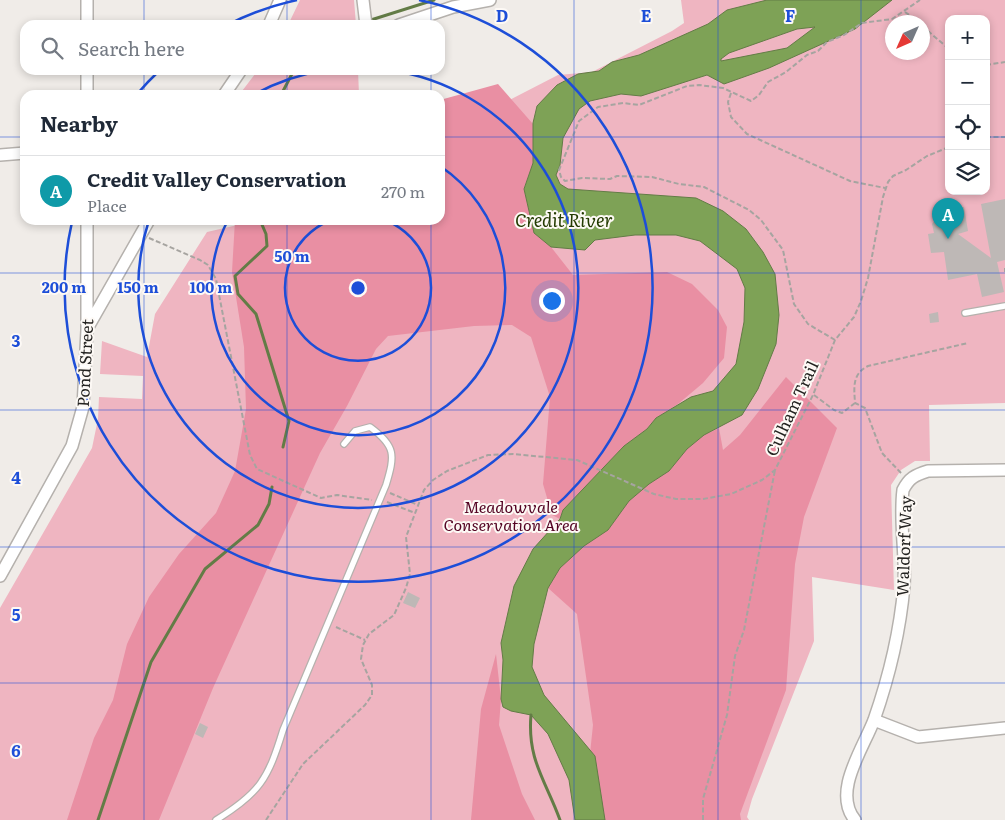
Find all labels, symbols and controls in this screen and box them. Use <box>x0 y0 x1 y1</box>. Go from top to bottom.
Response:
text: D <box>496 3 508 27</box>
text: E <box>641 3 652 27</box>
text: F <box>785 3 795 27</box>
north arrow <box>885 15 930 60</box>
map controls <box>945 15 990 195</box>
button: + <box>945 15 990 60</box>
search box <box>20 20 445 75</box>
icon: search <box>38 34 66 62</box>
text: Search here <box>78 34 185 62</box>
button: − <box>945 60 990 105</box>
button: locate <box>945 105 990 150</box>
text: Nearby <box>40 107 118 138</box>
button: layers <box>945 150 990 195</box>
text: Credit Valley Conservation <box>87 165 346 193</box>
text: A <box>50 179 62 203</box>
text: 270 m <box>381 179 425 203</box>
text: Place <box>87 193 127 217</box>
pin: A <box>932 198 964 239</box>
water label: Credit River <box>515 206 613 233</box>
text: 50 m <box>274 244 310 267</box>
text: 200 m <box>42 275 86 298</box>
text: 150 m <box>117 275 159 298</box>
text: 100 m <box>190 275 232 298</box>
centre of rings <box>349 279 367 297</box>
your location <box>539 288 565 314</box>
street label: Pond Street <box>70 318 98 408</box>
text: 3 <box>12 328 21 352</box>
street label: Culham Trail <box>758 356 824 460</box>
text: 4 <box>11 465 21 489</box>
park label: Meadowvale Conservation Area <box>443 494 579 536</box>
street label: Waldorf Way <box>889 494 917 597</box>
text: 5 <box>12 602 21 626</box>
text: 6 <box>11 738 21 762</box>

